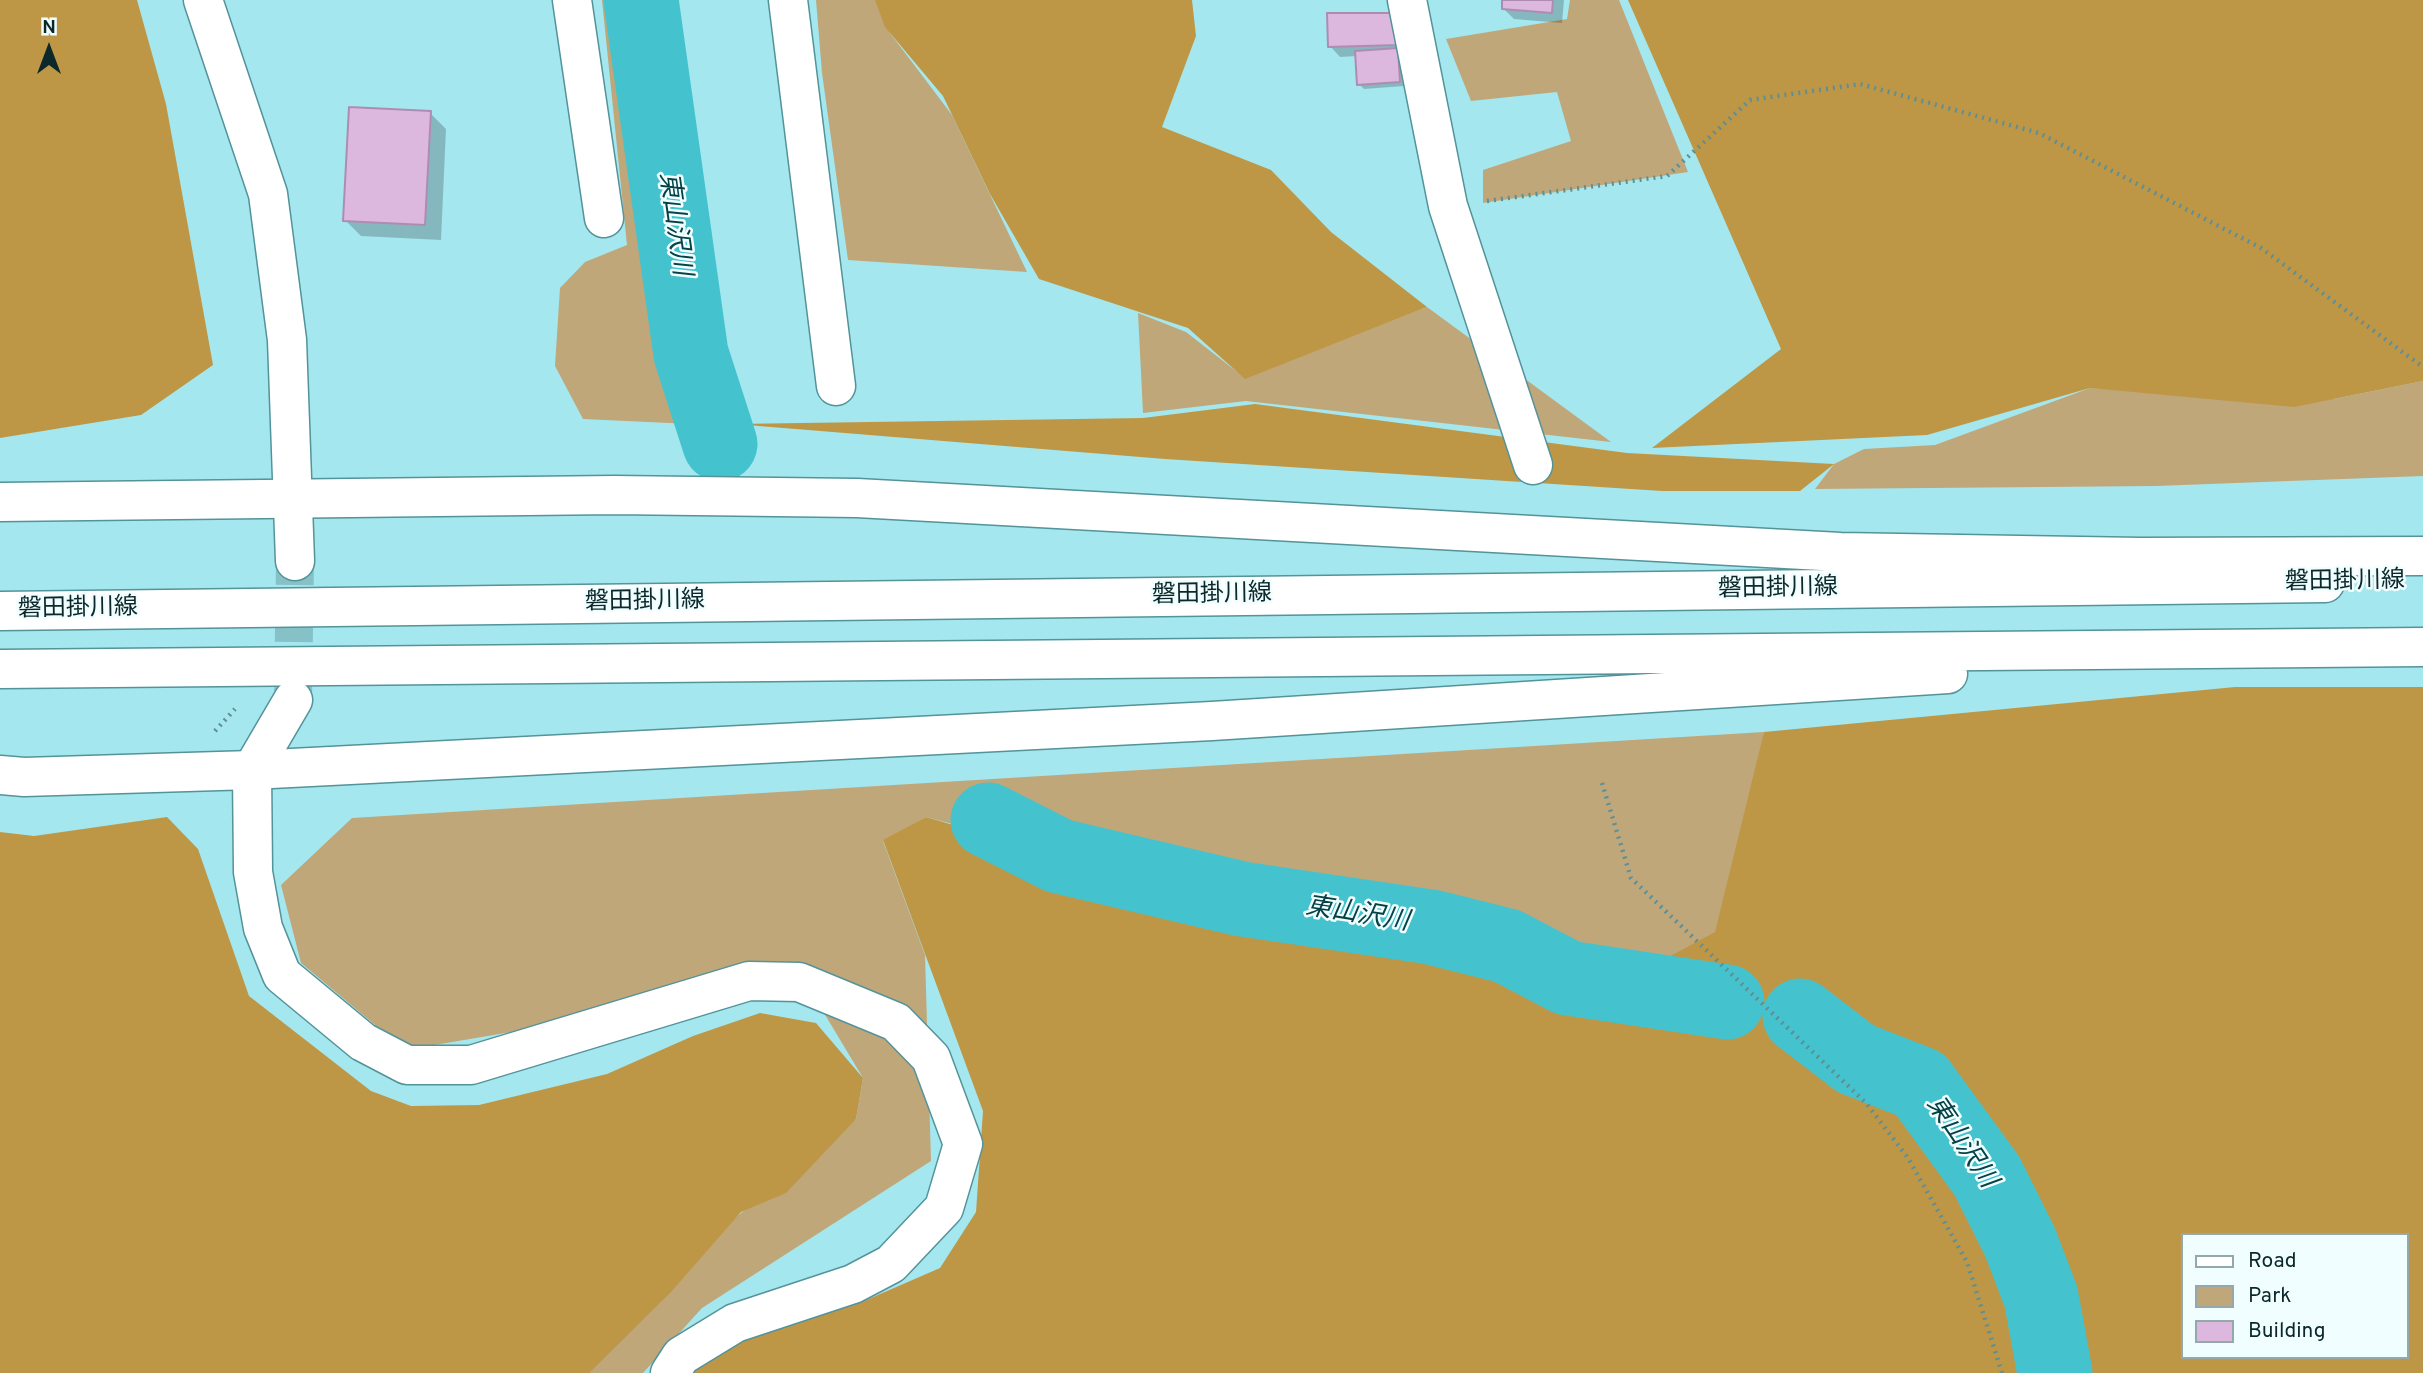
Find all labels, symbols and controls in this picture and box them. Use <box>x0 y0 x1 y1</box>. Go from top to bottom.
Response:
north arrow <box>14 14 84 84</box>
text: N <box>42 16 56 40</box>
water label: 東山沢川 <box>650 170 696 278</box>
street label: 磐田掛川線 <box>2285 568 2405 598</box>
street label: 磐田掛川線 <box>1718 575 1838 605</box>
street label: 磐田掛川線 <box>1152 581 1272 611</box>
street label: 磐田掛川線 <box>585 588 705 618</box>
street label: 磐田掛川線 <box>18 595 138 625</box>
water label: 東山沢川 <box>1303 892 1411 940</box>
water label: 東山沢川 <box>1918 1091 2002 1195</box>
legend <box>2182 1233 2409 1359</box>
text: Road <box>2248 1248 2297 1275</box>
text: Park <box>2248 1283 2291 1310</box>
text: Building <box>2248 1318 2326 1345</box>

